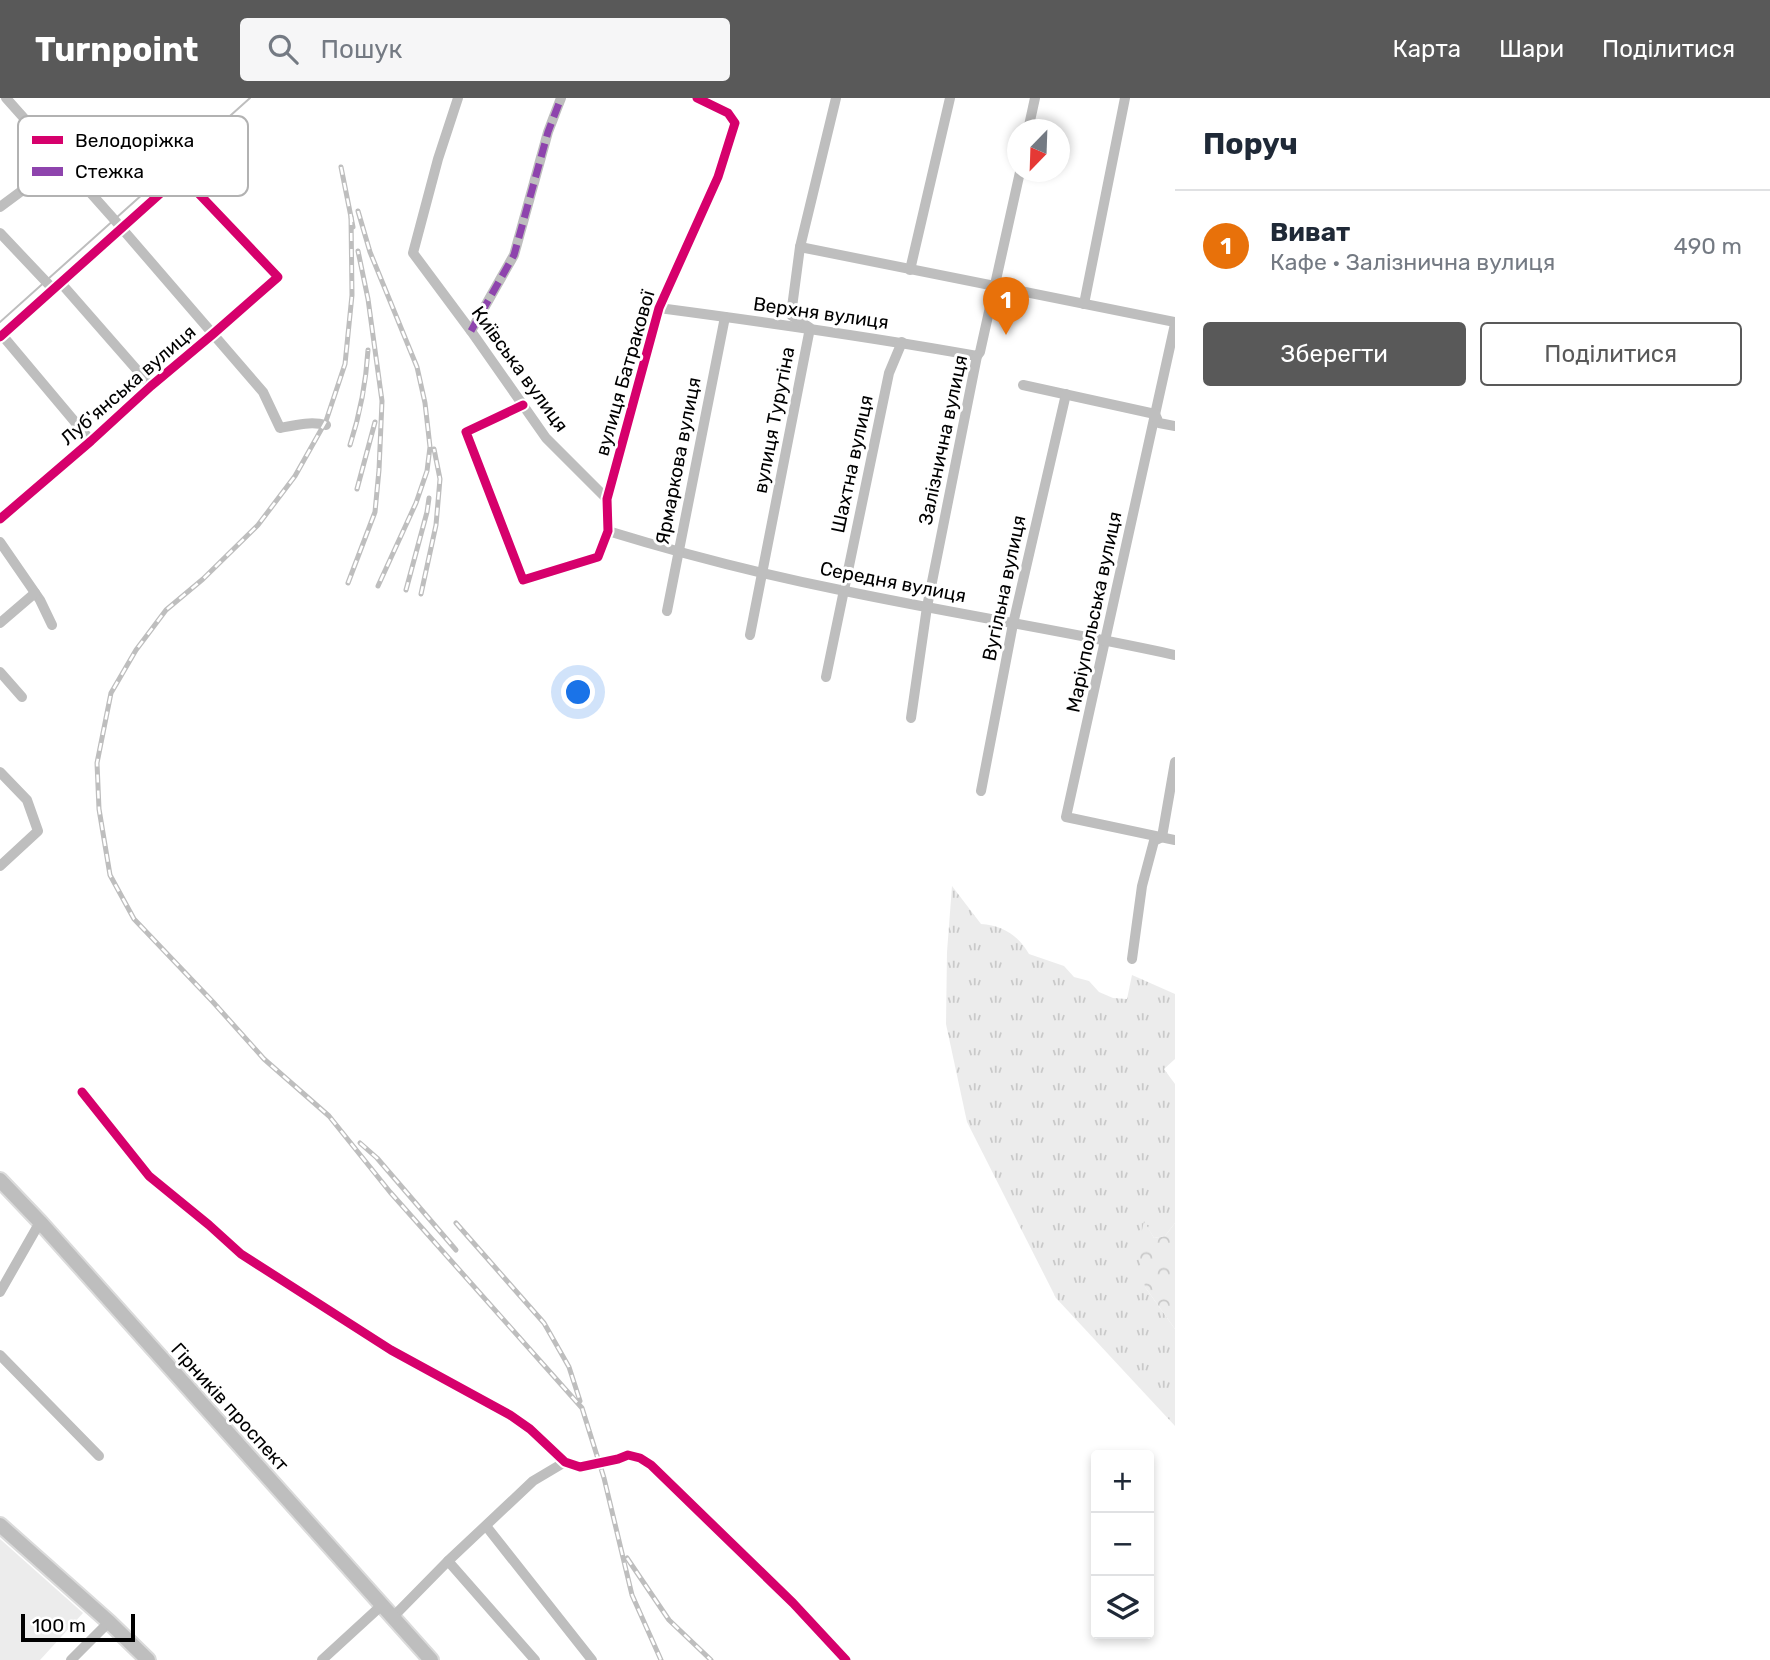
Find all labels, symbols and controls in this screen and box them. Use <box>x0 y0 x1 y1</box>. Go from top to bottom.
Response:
search box <box>240 18 730 81</box>
text: Turnpoint <box>35 30 198 69</box>
icon: search <box>264 30 302 68</box>
text: Пошук <box>320 34 403 65</box>
text: Карта <box>1392 35 1461 63</box>
text: Шари <box>1499 35 1564 63</box>
text: Поділитися <box>1602 35 1735 63</box>
legend <box>18 116 248 196</box>
north arrow <box>1007 119 1070 182</box>
text: Поруч <box>1203 126 1298 162</box>
text: Велодоріжка <box>75 129 194 152</box>
text: Стежка <box>75 160 144 183</box>
text: Виват <box>1270 217 1350 248</box>
text: 1 <box>1220 232 1232 260</box>
text: 490 m <box>1674 232 1742 260</box>
text: Кафе · Залізнична вулиця <box>1270 248 1555 276</box>
pin: 1 <box>983 277 1029 335</box>
street label: вулиця Батракової <box>590 287 660 458</box>
street label: Верхня вулиця <box>752 292 890 334</box>
street label: Київська вулиця <box>467 302 573 436</box>
street label: Луб'янська вулиця <box>56 320 200 450</box>
button: Зберегти <box>1203 322 1466 386</box>
button: Поділитися <box>1480 322 1742 386</box>
street label: вулиця Турутіна <box>748 345 800 495</box>
street label: Залізнична вулиця <box>914 353 972 527</box>
street label: Ярмаркова вулиця <box>650 375 706 547</box>
street label: Шахтна вулиця <box>826 393 878 535</box>
street label: Маріупольська вулиця <box>1061 509 1127 715</box>
street label: Вугільна вулиця <box>977 513 1031 663</box>
street label: Середня вулиця <box>818 557 968 607</box>
your location <box>561 675 595 709</box>
street label: Гірників проспект <box>166 1338 294 1476</box>
map controls <box>1091 1450 1154 1639</box>
button: + <box>1091 1450 1154 1513</box>
button: − <box>1091 1513 1154 1576</box>
button: layers <box>1091 1576 1154 1639</box>
scale bar <box>21 1611 135 1643</box>
text: 100 m <box>32 1614 86 1637</box>

